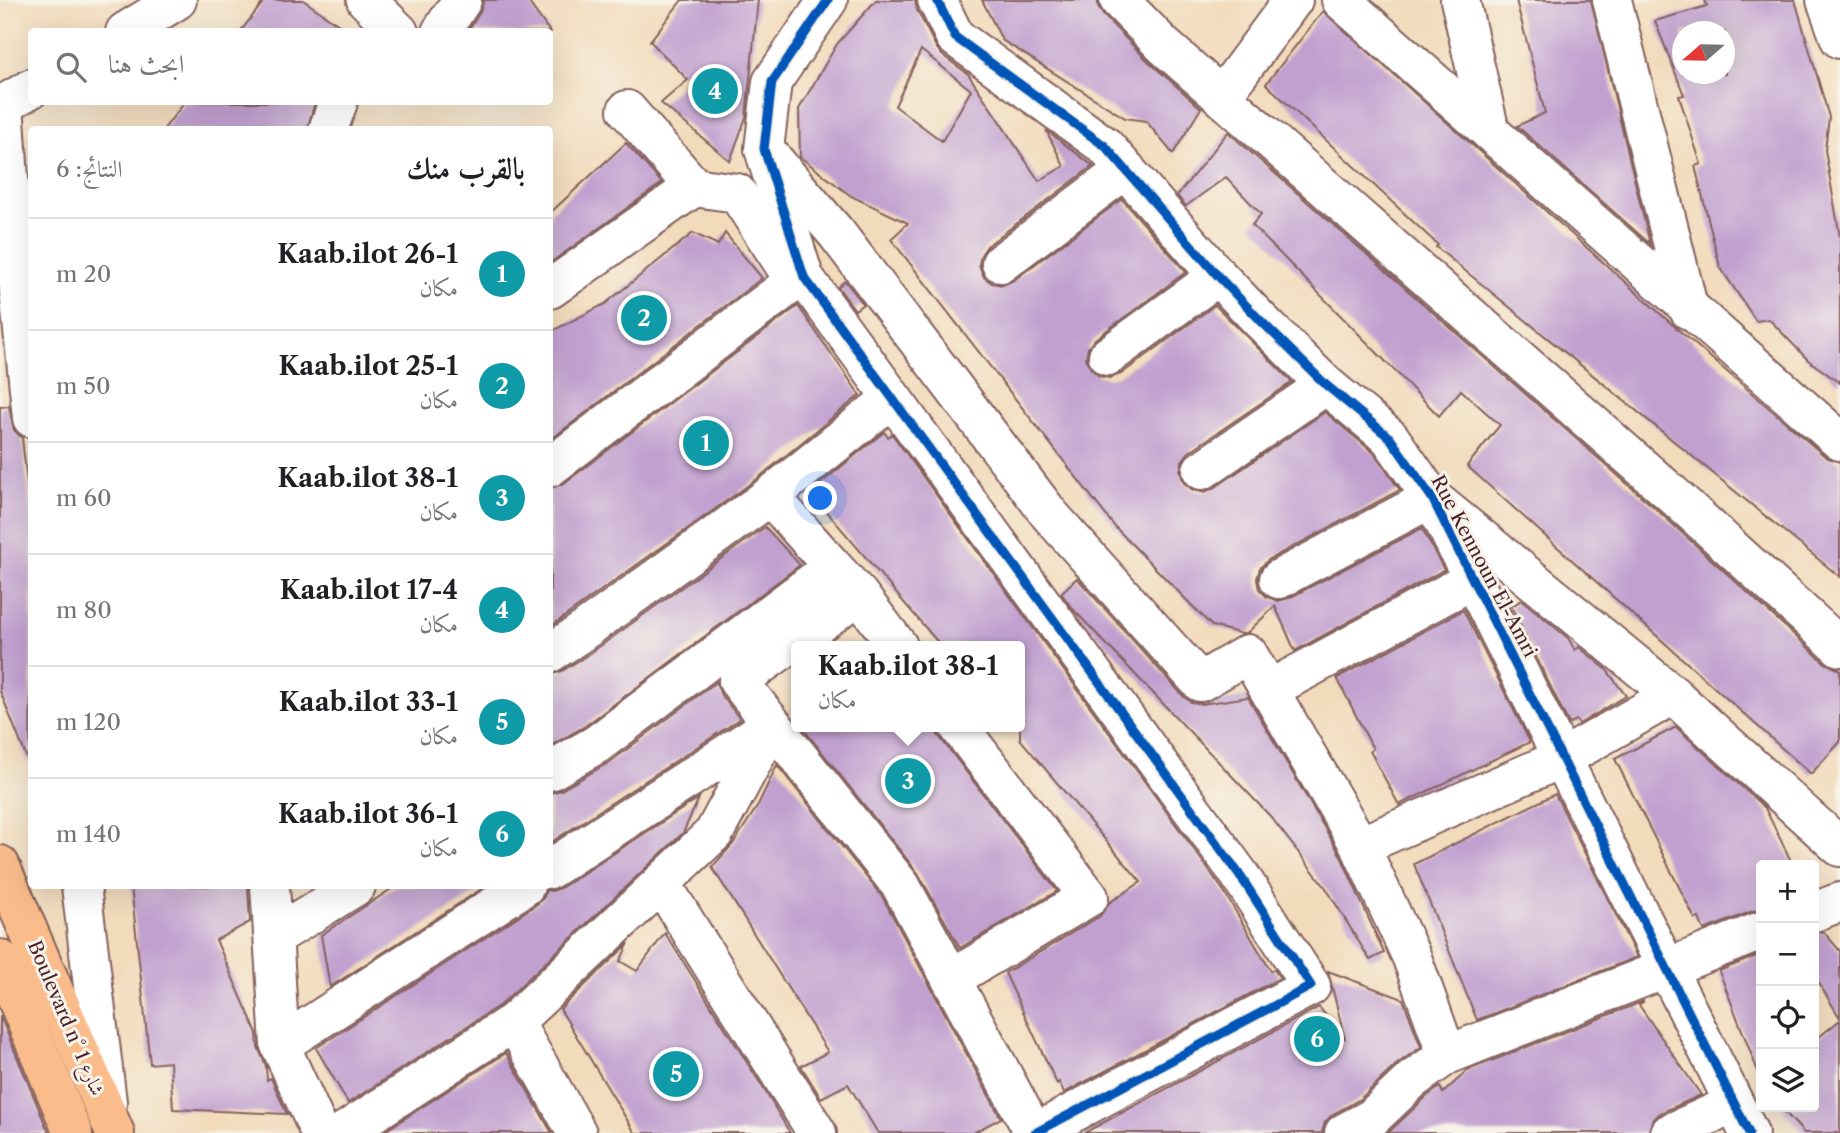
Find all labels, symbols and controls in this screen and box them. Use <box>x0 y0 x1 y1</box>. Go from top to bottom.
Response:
north arrow <box>1672 21 1735 84</box>
search box <box>28 28 553 105</box>
icon: search <box>52 48 90 86</box>
text: ابحث هنا <box>108 48 184 80</box>
pin: 4 <box>692 65 738 117</box>
text: بالقرب منك <box>407 150 525 187</box>
text: النتائج: 6 <box>56 155 122 183</box>
text: Kaab.ilot 26-1 <box>277 238 458 270</box>
text: 20 m <box>56 260 111 288</box>
text: 1 <box>497 260 507 288</box>
text: مكان <box>419 274 458 302</box>
pin: 2 <box>621 292 667 344</box>
text: Kaab.ilot 25-1 <box>279 350 458 382</box>
text: 50 m <box>56 372 111 400</box>
text: 2 <box>495 372 509 400</box>
text: مكان <box>419 386 458 414</box>
pin: 1 <box>683 417 729 469</box>
text: Kaab.ilot 38-1 <box>278 462 458 494</box>
street label: Rue Kennoun El-Amri <box>1426 471 1542 661</box>
your location <box>803 481 837 515</box>
text: 60 m <box>56 484 112 512</box>
text: 3 <box>496 484 509 512</box>
text: مكان <box>419 498 458 526</box>
text: Kaab.ilot 17-4 <box>280 574 458 606</box>
text: 80 m <box>56 596 112 624</box>
text: 4 <box>495 596 509 624</box>
text: مكان <box>419 610 458 638</box>
popup <box>791 641 1025 732</box>
text: Kaab.ilot 38-1 <box>818 650 998 682</box>
text: Kaab.ilot 33-1 <box>279 686 458 718</box>
text: مكان <box>818 686 856 714</box>
text: 120 m <box>56 708 121 736</box>
text: 5 <box>496 708 508 736</box>
text: مكان <box>419 722 458 750</box>
pin: 3 <box>885 755 931 807</box>
text: Kaab.ilot 36-1 <box>278 798 458 830</box>
text: 140 m <box>56 820 121 848</box>
text: 6 <box>495 820 509 848</box>
text: مكان <box>419 834 458 862</box>
map controls <box>1756 860 1819 1112</box>
button: + <box>1756 860 1819 923</box>
button: − <box>1756 923 1819 986</box>
street label: Boulevard n° شارع 1 <box>19 937 109 1100</box>
button: locate <box>1756 986 1819 1049</box>
pin: 6 <box>1294 1013 1340 1065</box>
pin: 5 <box>653 1048 699 1100</box>
button: layers <box>1756 1049 1819 1112</box>

